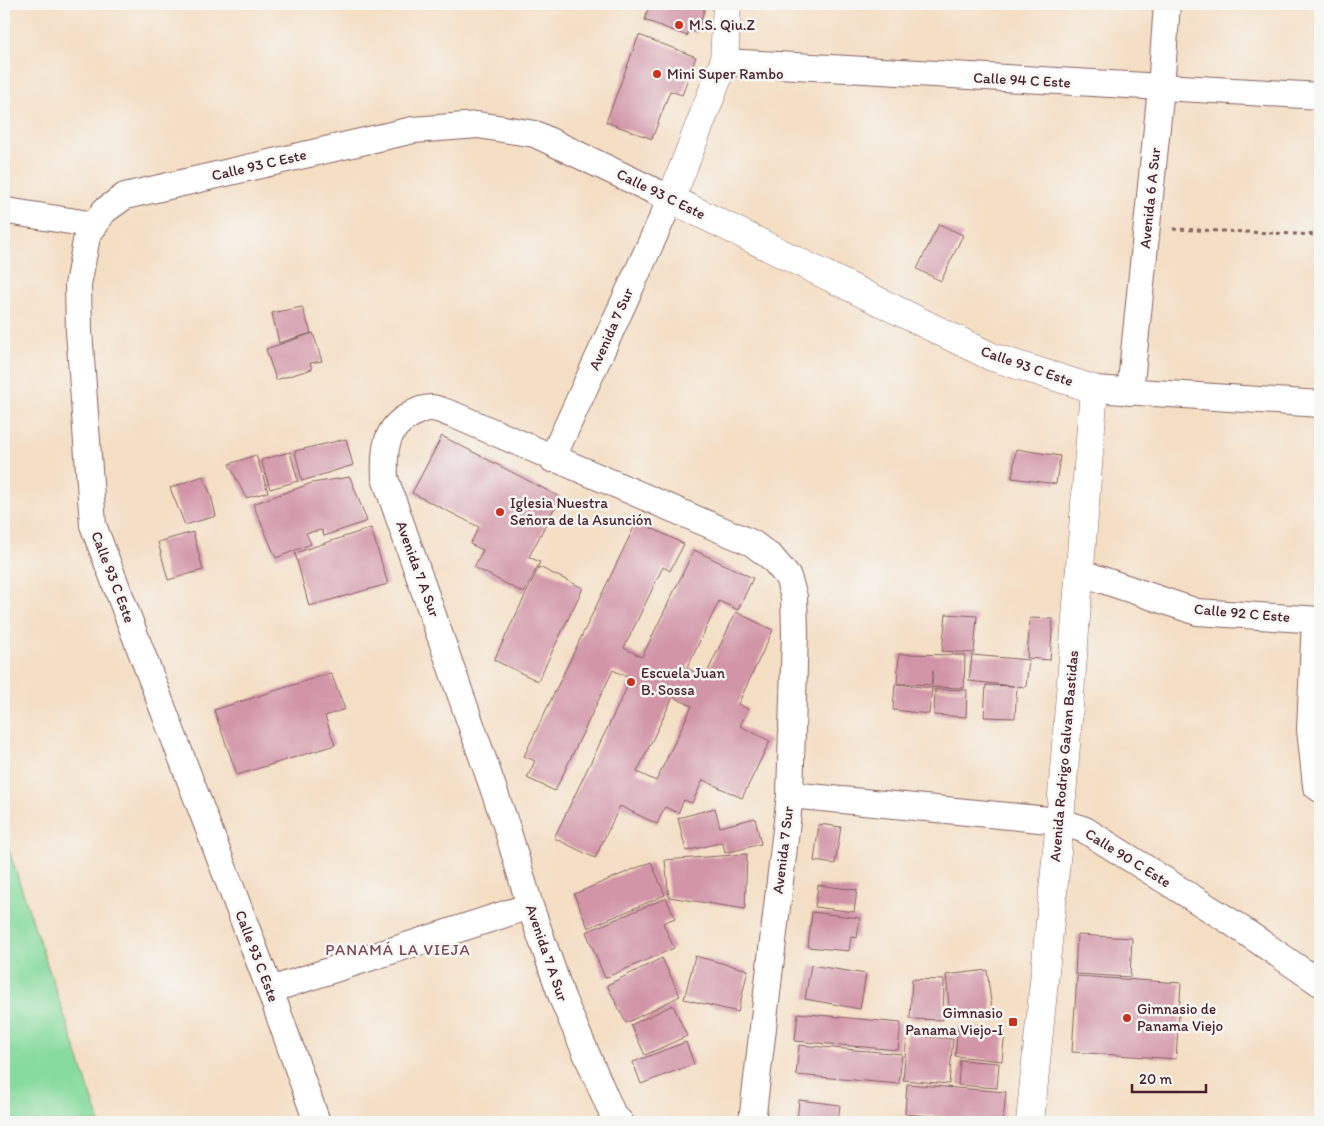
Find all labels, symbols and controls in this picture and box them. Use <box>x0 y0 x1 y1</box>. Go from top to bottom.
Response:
place label: M.S. Qiu.Z <box>689 16 756 34</box>
marker: M.S. Qiu.Z <box>673 19 685 31</box>
place label: Mini Super Rambo <box>667 65 784 83</box>
marker: Mini Super Rambo <box>651 68 663 80</box>
street label: Calle 94 C Este <box>973 68 1071 92</box>
street label: Calle 93 C Este <box>210 145 308 185</box>
street label: Avenida 6 A Sur <box>1136 146 1164 249</box>
street label: Calle 93 C Este <box>614 165 708 223</box>
street label: Avenida 7 Sur <box>585 285 637 373</box>
street label: Calle 93 C Este <box>978 342 1076 390</box>
place label: Iglesia Nuestra Señora de la Asunción <box>510 494 653 529</box>
marker: Iglesia Nuestra Señora de la Asunción <box>494 506 506 518</box>
street label: Avenida 7 A Sur <box>392 518 444 620</box>
street label: Calle 93 C Este <box>87 529 139 625</box>
street label: Calle 92 C Este <box>1193 600 1291 626</box>
street label: Avenida Rodrigo Galvan Bastidas <box>1046 649 1082 862</box>
place label: Escuela Juan B. Sossa <box>641 664 725 699</box>
marker: Escuela Juan B. Sossa <box>625 676 637 688</box>
street label: Avenida 7 Sur <box>769 805 797 895</box>
street label: Calle 90 C Este <box>1082 824 1174 892</box>
street label: Avenida 7 A Sur <box>522 902 572 1004</box>
street label: Calle 93 C Este <box>231 908 283 1004</box>
district label: PANAMÁ LA VIEJA <box>325 940 471 959</box>
place label: Gimnasio de Panama Viejo <box>1137 1000 1223 1035</box>
place label: Gimnasio Panama Viejo-I <box>905 1004 1003 1039</box>
marker: Gimnasio de Panama Viejo <box>1121 1012 1133 1024</box>
marker: Gimnasio Panama Viejo-I <box>1007 1016 1019 1028</box>
scale bar <box>1132 1061 1205 1093</box>
text: 20 m <box>1139 1070 1173 1088</box>

